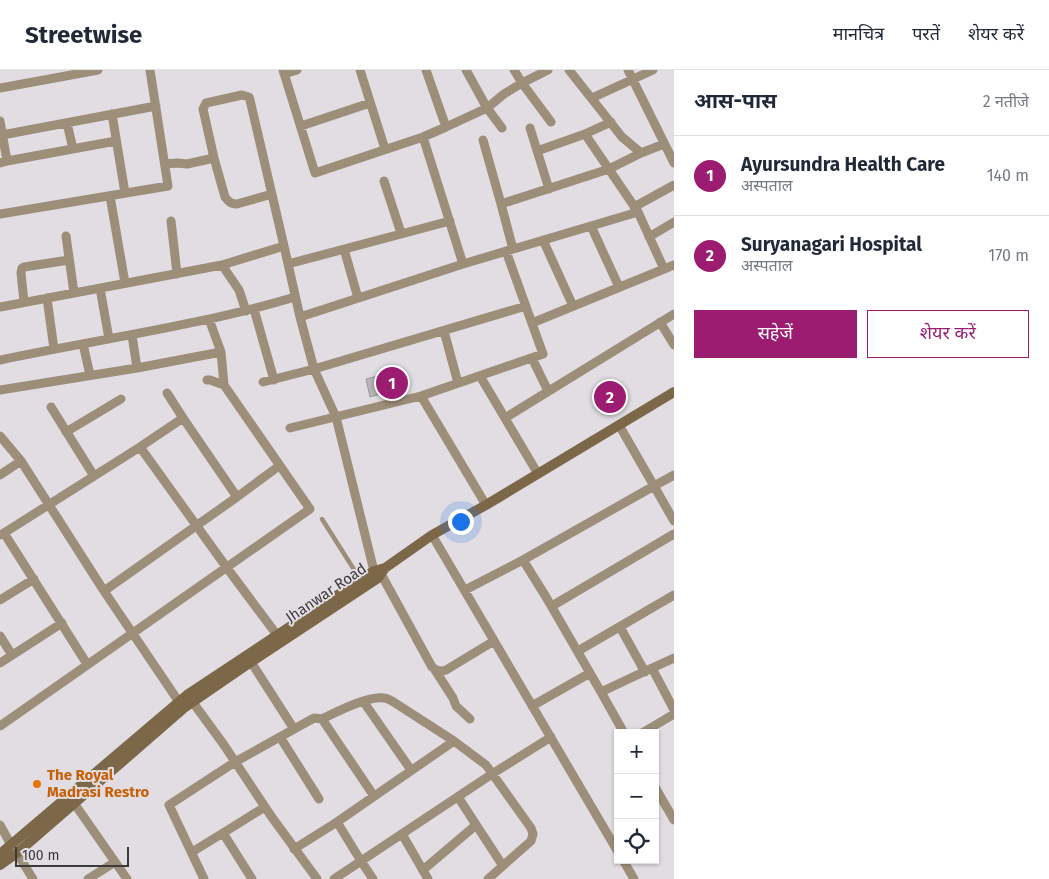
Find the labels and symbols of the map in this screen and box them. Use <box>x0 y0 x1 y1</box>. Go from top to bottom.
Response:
pin: 1 <box>376 364 408 402</box>
pin: 2 <box>594 378 626 416</box>
your location <box>448 509 474 535</box>
street label: Jhanwar Road <box>282 559 370 627</box>
place label: The Royal Madrasi Restro <box>47 766 150 801</box>
marker: The Royal Madrasi Restro <box>31 778 43 790</box>
scale bar <box>15 844 129 867</box>

